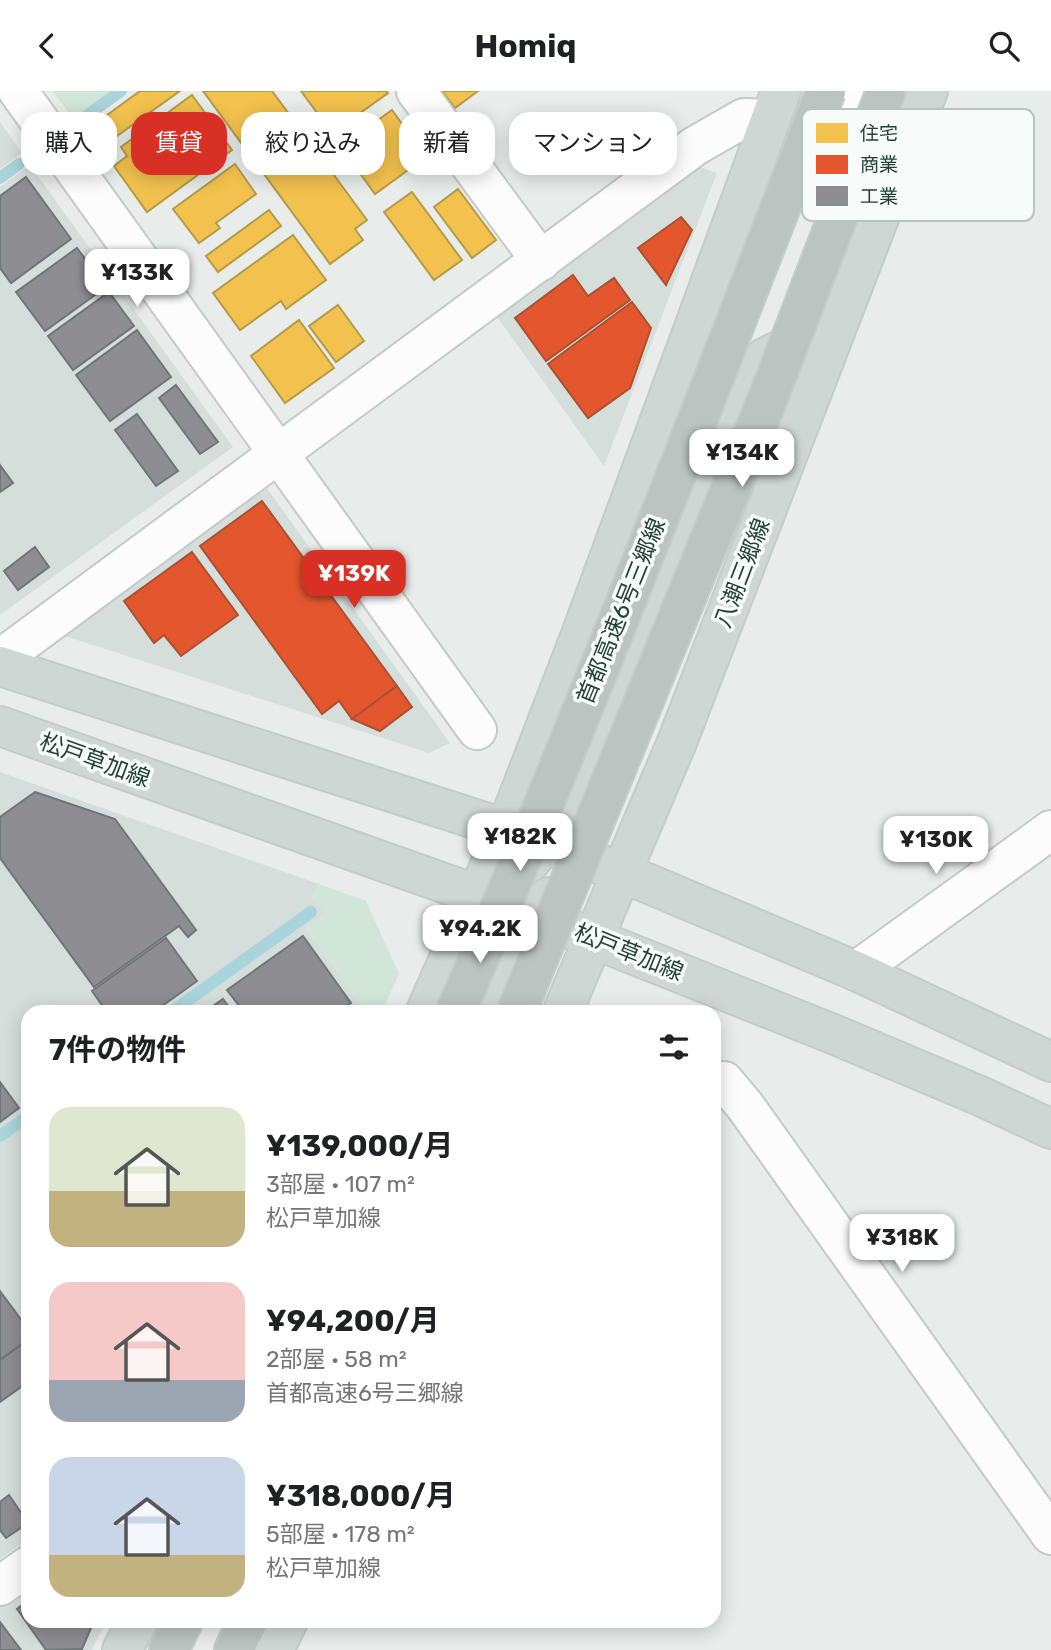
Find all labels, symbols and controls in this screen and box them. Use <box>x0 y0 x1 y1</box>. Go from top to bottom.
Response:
icon: back <box>28 27 66 65</box>
text: Homiq <box>474 27 577 65</box>
icon: search <box>985 27 1023 65</box>
legend <box>802 109 1034 221</box>
chip: 購入 <box>21 112 117 175</box>
chip: 賃貸 <box>131 112 227 175</box>
chip: 絞り込み <box>241 112 385 175</box>
chip: 新着 <box>399 112 495 175</box>
chip: マンション <box>509 112 677 175</box>
text: 住宅 <box>860 122 898 145</box>
text: 商業 <box>860 153 898 176</box>
text: 工業 <box>860 185 898 208</box>
pin: ¥133K <box>88 249 186 309</box>
text: ¥133K <box>101 258 173 286</box>
pin: ¥134K <box>693 429 791 489</box>
text: ¥134K <box>705 438 779 466</box>
street label: 首都高速6号三郷線 <box>571 514 671 708</box>
street label: 八潮三郷線 <box>708 514 776 632</box>
pin: ¥139K <box>305 551 403 610</box>
text: ¥139K <box>318 559 390 587</box>
street label: 松戸草加線 <box>36 727 154 793</box>
pin: ¥182K <box>471 813 569 873</box>
pin: ¥130K <box>887 817 985 876</box>
text: ¥182K <box>483 822 557 850</box>
text: ¥130K <box>899 825 973 853</box>
pin: ¥94.2K <box>423 905 537 965</box>
text: ¥94.2K <box>439 914 521 942</box>
street label: 松戸草加線 <box>570 917 688 987</box>
icon: filters <box>655 1028 693 1066</box>
text: 7件の物件 <box>49 1032 186 1068</box>
text: ¥139,000/月 <box>266 1128 454 1164</box>
icon: home <box>105 1135 189 1219</box>
text: 3部屋 · 107 m² <box>266 1170 415 1198</box>
text: 松戸草加線 <box>266 1204 381 1232</box>
pin: ¥318K <box>853 1215 951 1274</box>
text: ¥318K <box>866 1223 938 1251</box>
text: ¥94,200/月 <box>266 1303 440 1339</box>
icon: home <box>105 1310 189 1394</box>
text: 2部屋 · 58 m² <box>266 1345 407 1373</box>
text: 首都高速6号三郷線 <box>266 1379 464 1407</box>
text: ¥318,000/月 <box>266 1478 456 1514</box>
icon: home <box>105 1485 189 1569</box>
text: 5部屋 · 178 m² <box>266 1520 415 1548</box>
text: 松戸草加線 <box>266 1554 381 1582</box>

